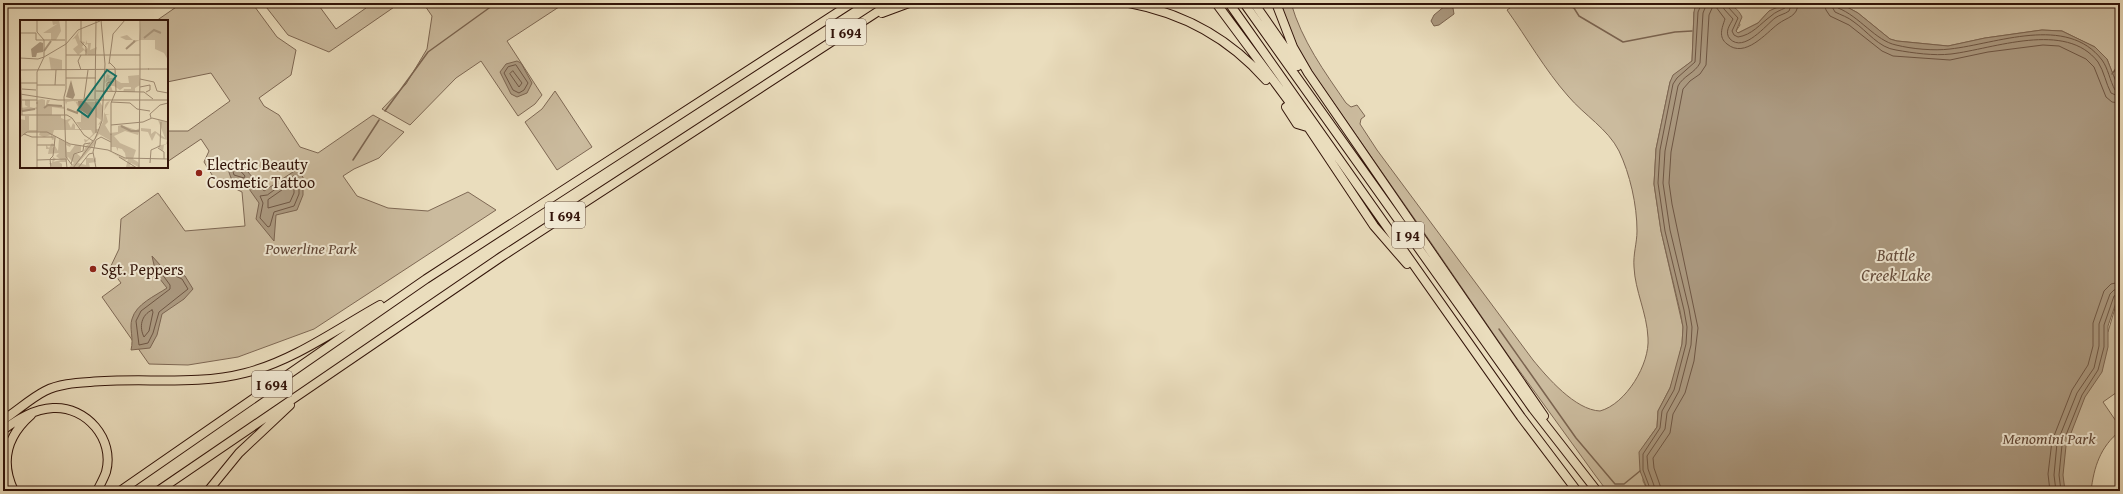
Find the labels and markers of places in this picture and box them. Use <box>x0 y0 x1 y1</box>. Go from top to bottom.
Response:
place label: Electric Beauty Cosmetic Tattoo <box>207 152 315 194</box>
marker: Electric Beauty Cosmetic Tattoo <box>194 168 204 178</box>
place label: Sgt. Peppers <box>101 257 184 281</box>
marker: Sgt. Peppers <box>88 264 98 274</box>

